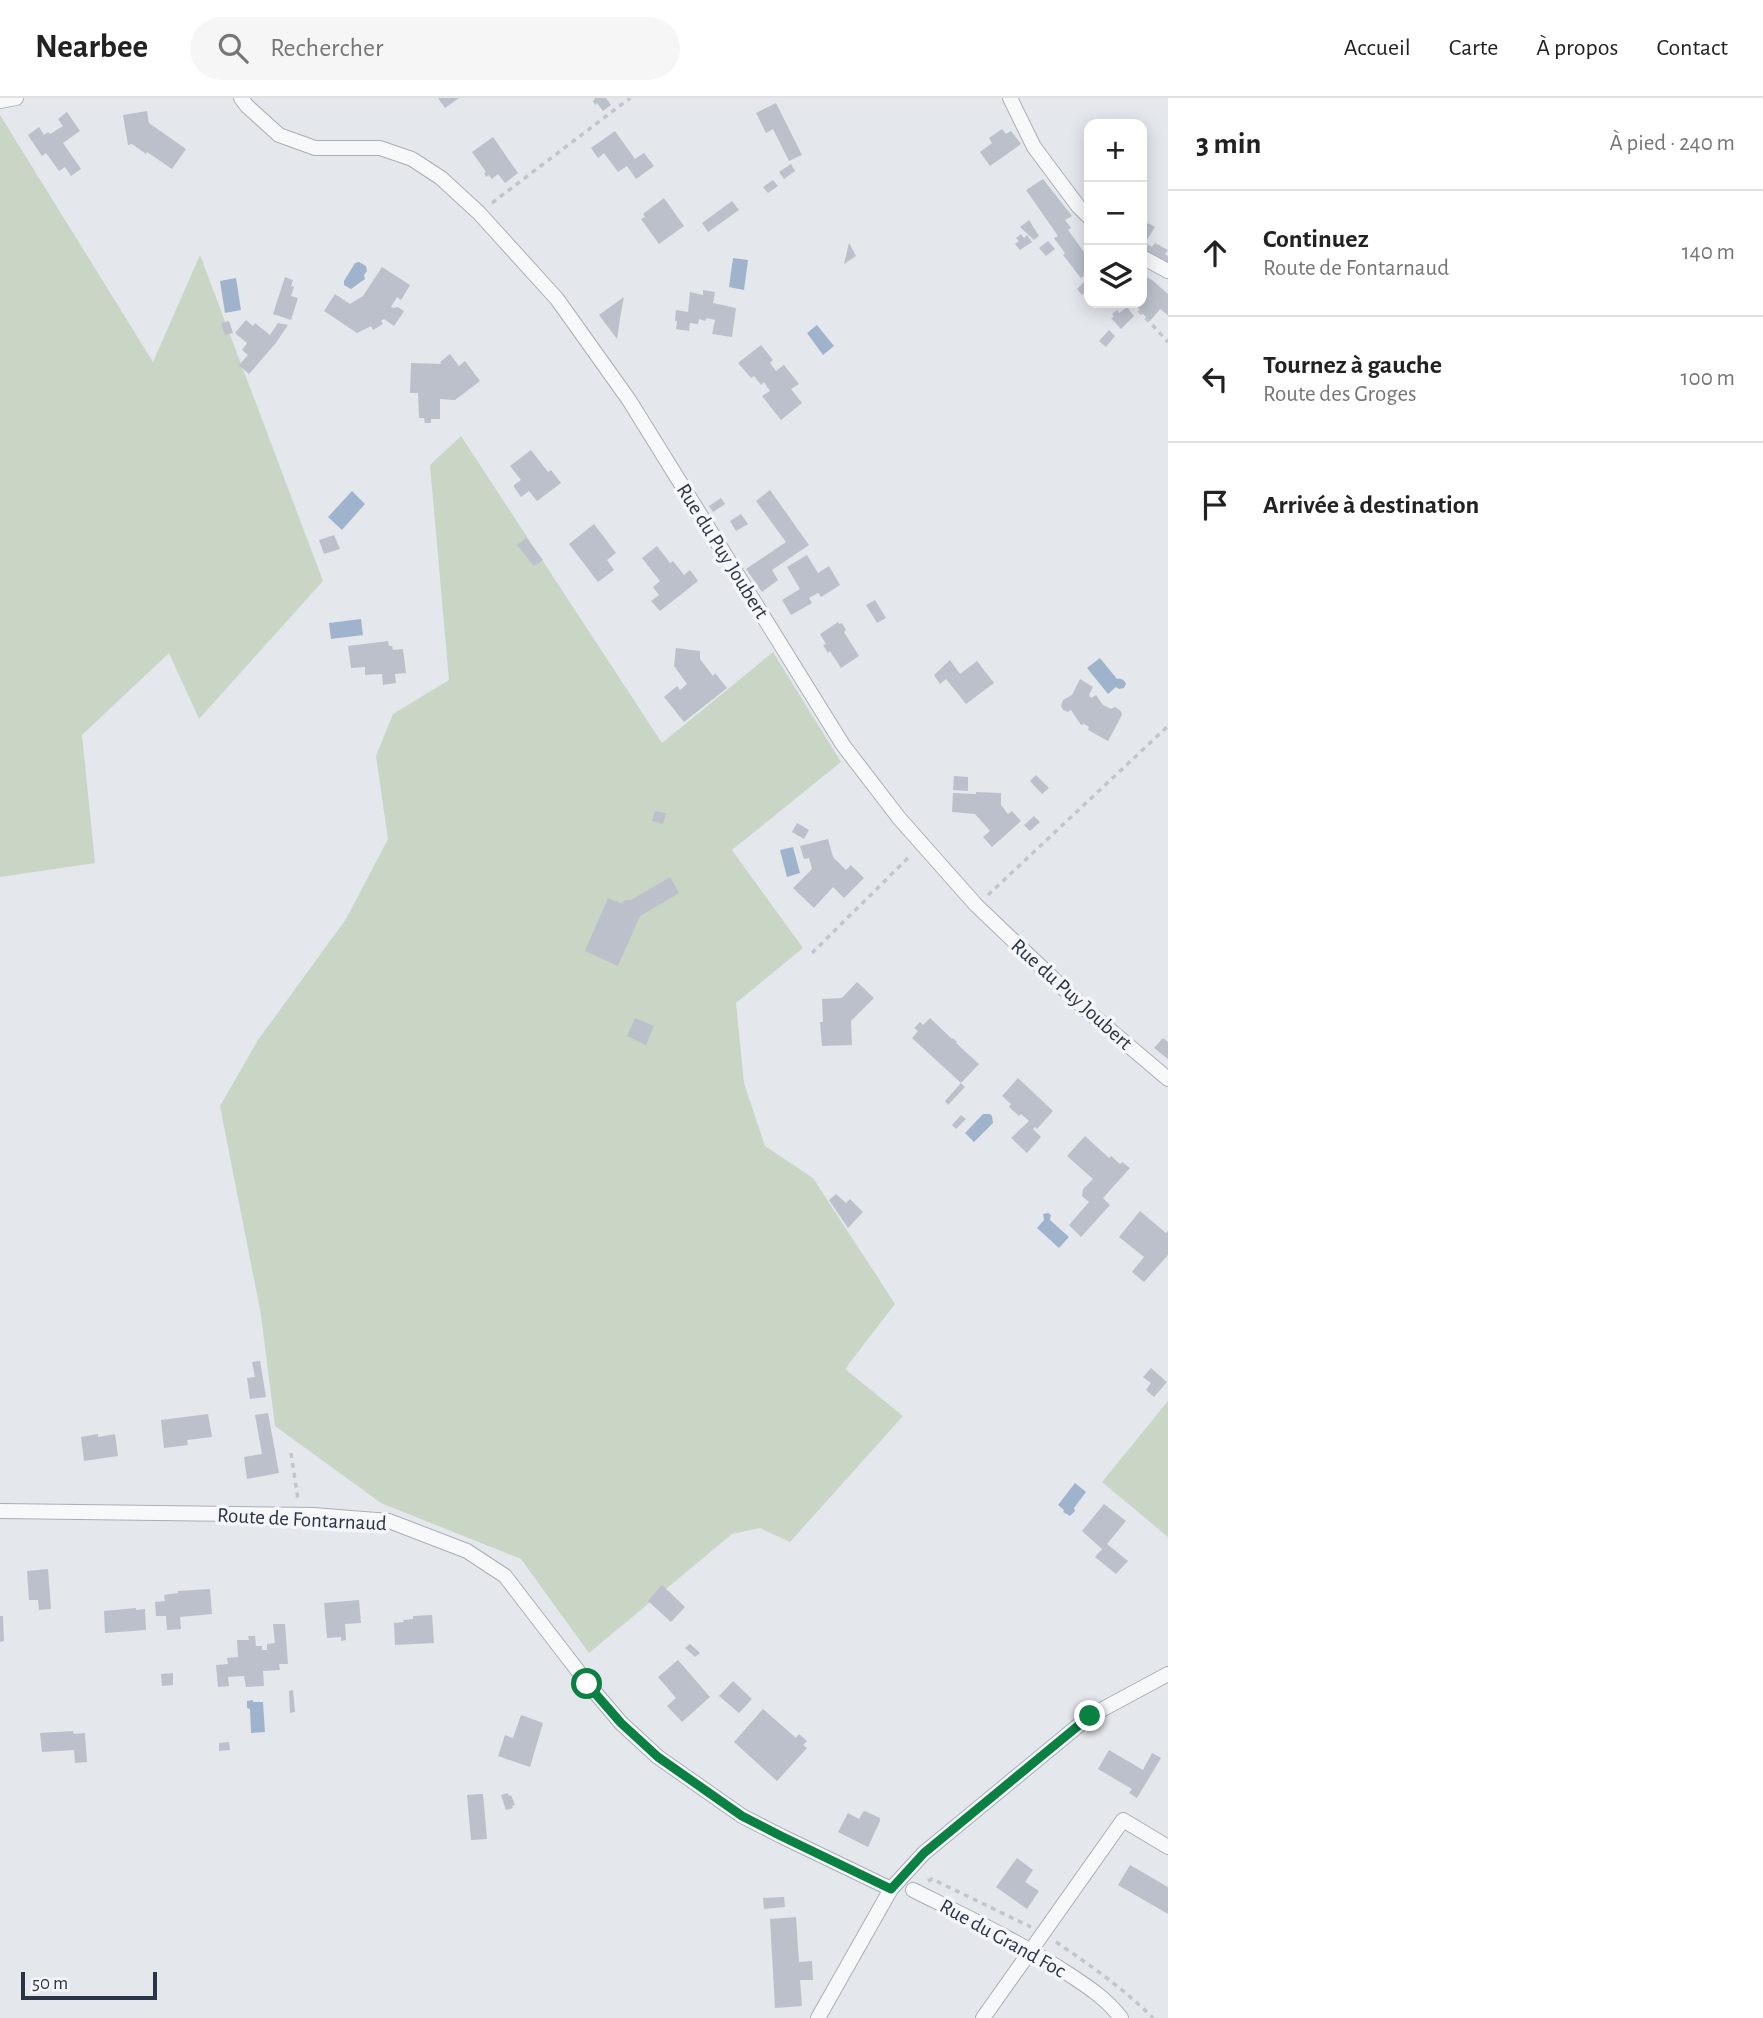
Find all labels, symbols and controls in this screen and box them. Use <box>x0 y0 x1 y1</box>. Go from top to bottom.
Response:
search box <box>190 17 680 80</box>
icon: search <box>214 29 252 67</box>
text: Nearbee <box>35 31 148 64</box>
text: Rechercher <box>270 35 383 61</box>
text: Accueil <box>1344 36 1411 60</box>
text: Carte <box>1449 36 1498 60</box>
text: À propos <box>1536 36 1618 60</box>
text: Contact <box>1656 36 1728 60</box>
map controls <box>1084 119 1147 308</box>
button: + <box>1084 119 1147 182</box>
text: 3 min <box>1196 129 1261 159</box>
text: À pied · 240 m <box>1609 132 1735 155</box>
button: − <box>1084 182 1147 245</box>
text: Continuez <box>1263 226 1369 252</box>
icon: ahead <box>1196 234 1234 272</box>
text: 140 m <box>1682 241 1735 264</box>
button: layers <box>1084 245 1147 308</box>
text: Route de Fontarnaud <box>1263 257 1449 280</box>
text: Tournez à gauche <box>1263 352 1442 378</box>
icon: left <box>1196 360 1234 398</box>
text: 100 m <box>1681 367 1735 390</box>
text: Route des Groges <box>1263 383 1417 406</box>
street label: Rue du Puy Joubert <box>673 480 773 623</box>
icon: arrive <box>1196 486 1234 524</box>
text: Arrivée à destination <box>1263 492 1479 518</box>
street label: Rue du Puy Joubert <box>1007 935 1136 1054</box>
street label: Route de Fontarnaud <box>217 1505 387 1534</box>
route start <box>571 1668 602 1699</box>
route end <box>1074 1700 1105 1731</box>
street label: Rue du Grand Foc <box>936 1895 1069 1982</box>
scale bar <box>21 1969 158 2001</box>
text: 50 m <box>32 1974 68 1993</box>

